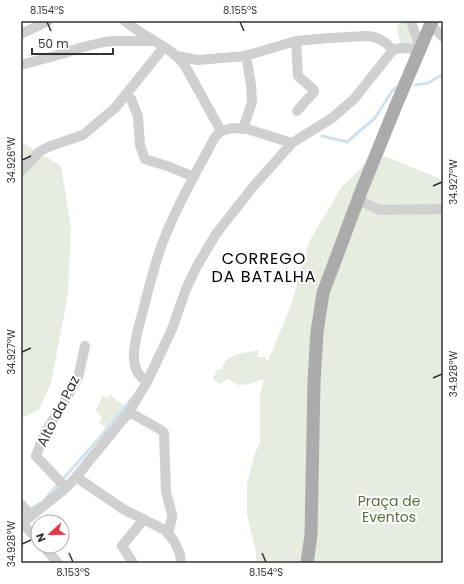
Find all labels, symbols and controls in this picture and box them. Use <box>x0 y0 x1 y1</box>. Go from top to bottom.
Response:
text: 8.154°S <box>30 3 64 18</box>
text: 8.155°S <box>223 3 257 18</box>
scale bar <box>32 30 113 56</box>
text: 50 m <box>38 35 69 52</box>
text: 34.926°W <box>4 136 19 183</box>
text: 34.927°W <box>446 159 461 205</box>
district label: CORREGO DA BATALHA <box>211 247 317 288</box>
text: 34.927°W <box>4 329 19 375</box>
text: 34.928°W <box>446 351 461 397</box>
street label: Alto da Paz <box>32 372 84 450</box>
park label: Praça de Eventos <box>358 491 421 527</box>
north arrow <box>30 514 70 554</box>
text: 34.928°W <box>4 521 19 567</box>
text: N <box>32 531 50 545</box>
text: 8.153°S <box>56 565 90 580</box>
text: 8.154°S <box>249 565 283 580</box>

